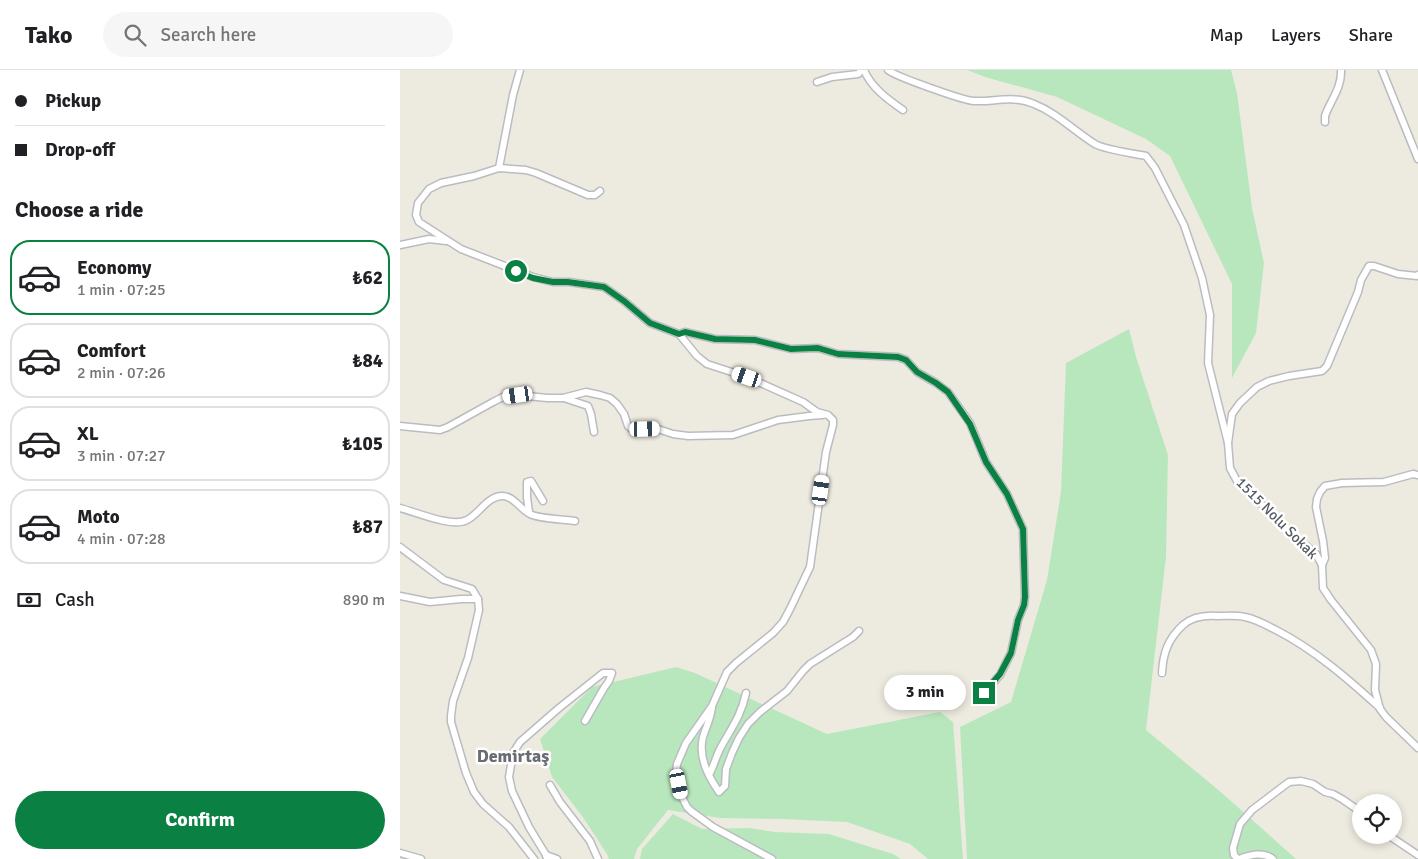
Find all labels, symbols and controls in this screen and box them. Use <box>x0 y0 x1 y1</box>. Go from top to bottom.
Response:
search box <box>103 12 453 57</box>
text: Tako <box>25 20 73 50</box>
icon: search <box>121 21 149 49</box>
text: Search here <box>161 23 256 47</box>
text: Map <box>1210 24 1243 46</box>
text: Layers <box>1271 24 1321 46</box>
text: Share <box>1349 24 1393 46</box>
text: Pickup <box>45 89 101 113</box>
text: Drop-off <box>45 138 115 162</box>
text: Choose a ride <box>15 196 143 223</box>
icon: car <box>17 255 62 300</box>
text: Economy <box>77 256 151 280</box>
route start <box>505 260 527 282</box>
text: ₺62 <box>352 266 383 290</box>
text: 1 min · 07:25 <box>77 280 166 300</box>
icon: car <box>17 338 62 383</box>
text: Comfort <box>77 339 146 363</box>
text: ₺84 <box>352 349 383 373</box>
text: 2 min · 07:26 <box>77 363 166 383</box>
car <box>730 365 763 389</box>
car <box>502 385 533 405</box>
icon: car <box>17 421 62 466</box>
car <box>629 421 660 437</box>
text: XL <box>77 422 99 446</box>
text: ₺105 <box>342 432 383 456</box>
text: 3 min · 07:27 <box>77 446 166 466</box>
street label: 1515 Nolu Sokak <box>1232 473 1322 563</box>
car <box>811 474 830 506</box>
icon: car <box>17 504 62 549</box>
text: Moto <box>77 505 120 529</box>
text: ₺87 <box>352 515 383 539</box>
text: 4 min · 07:28 <box>77 529 166 549</box>
icon: cash <box>15 586 43 614</box>
text: Cash <box>55 588 95 612</box>
text: 890 m <box>343 590 385 610</box>
callout: 3 min <box>884 676 966 710</box>
text: 3 min <box>906 682 944 702</box>
route end <box>973 682 995 704</box>
district label: Demirtaş <box>477 745 549 767</box>
car <box>668 768 689 800</box>
button: Confirm <box>15 791 385 849</box>
map controls <box>1352 794 1402 844</box>
button: locate <box>1352 794 1402 844</box>

